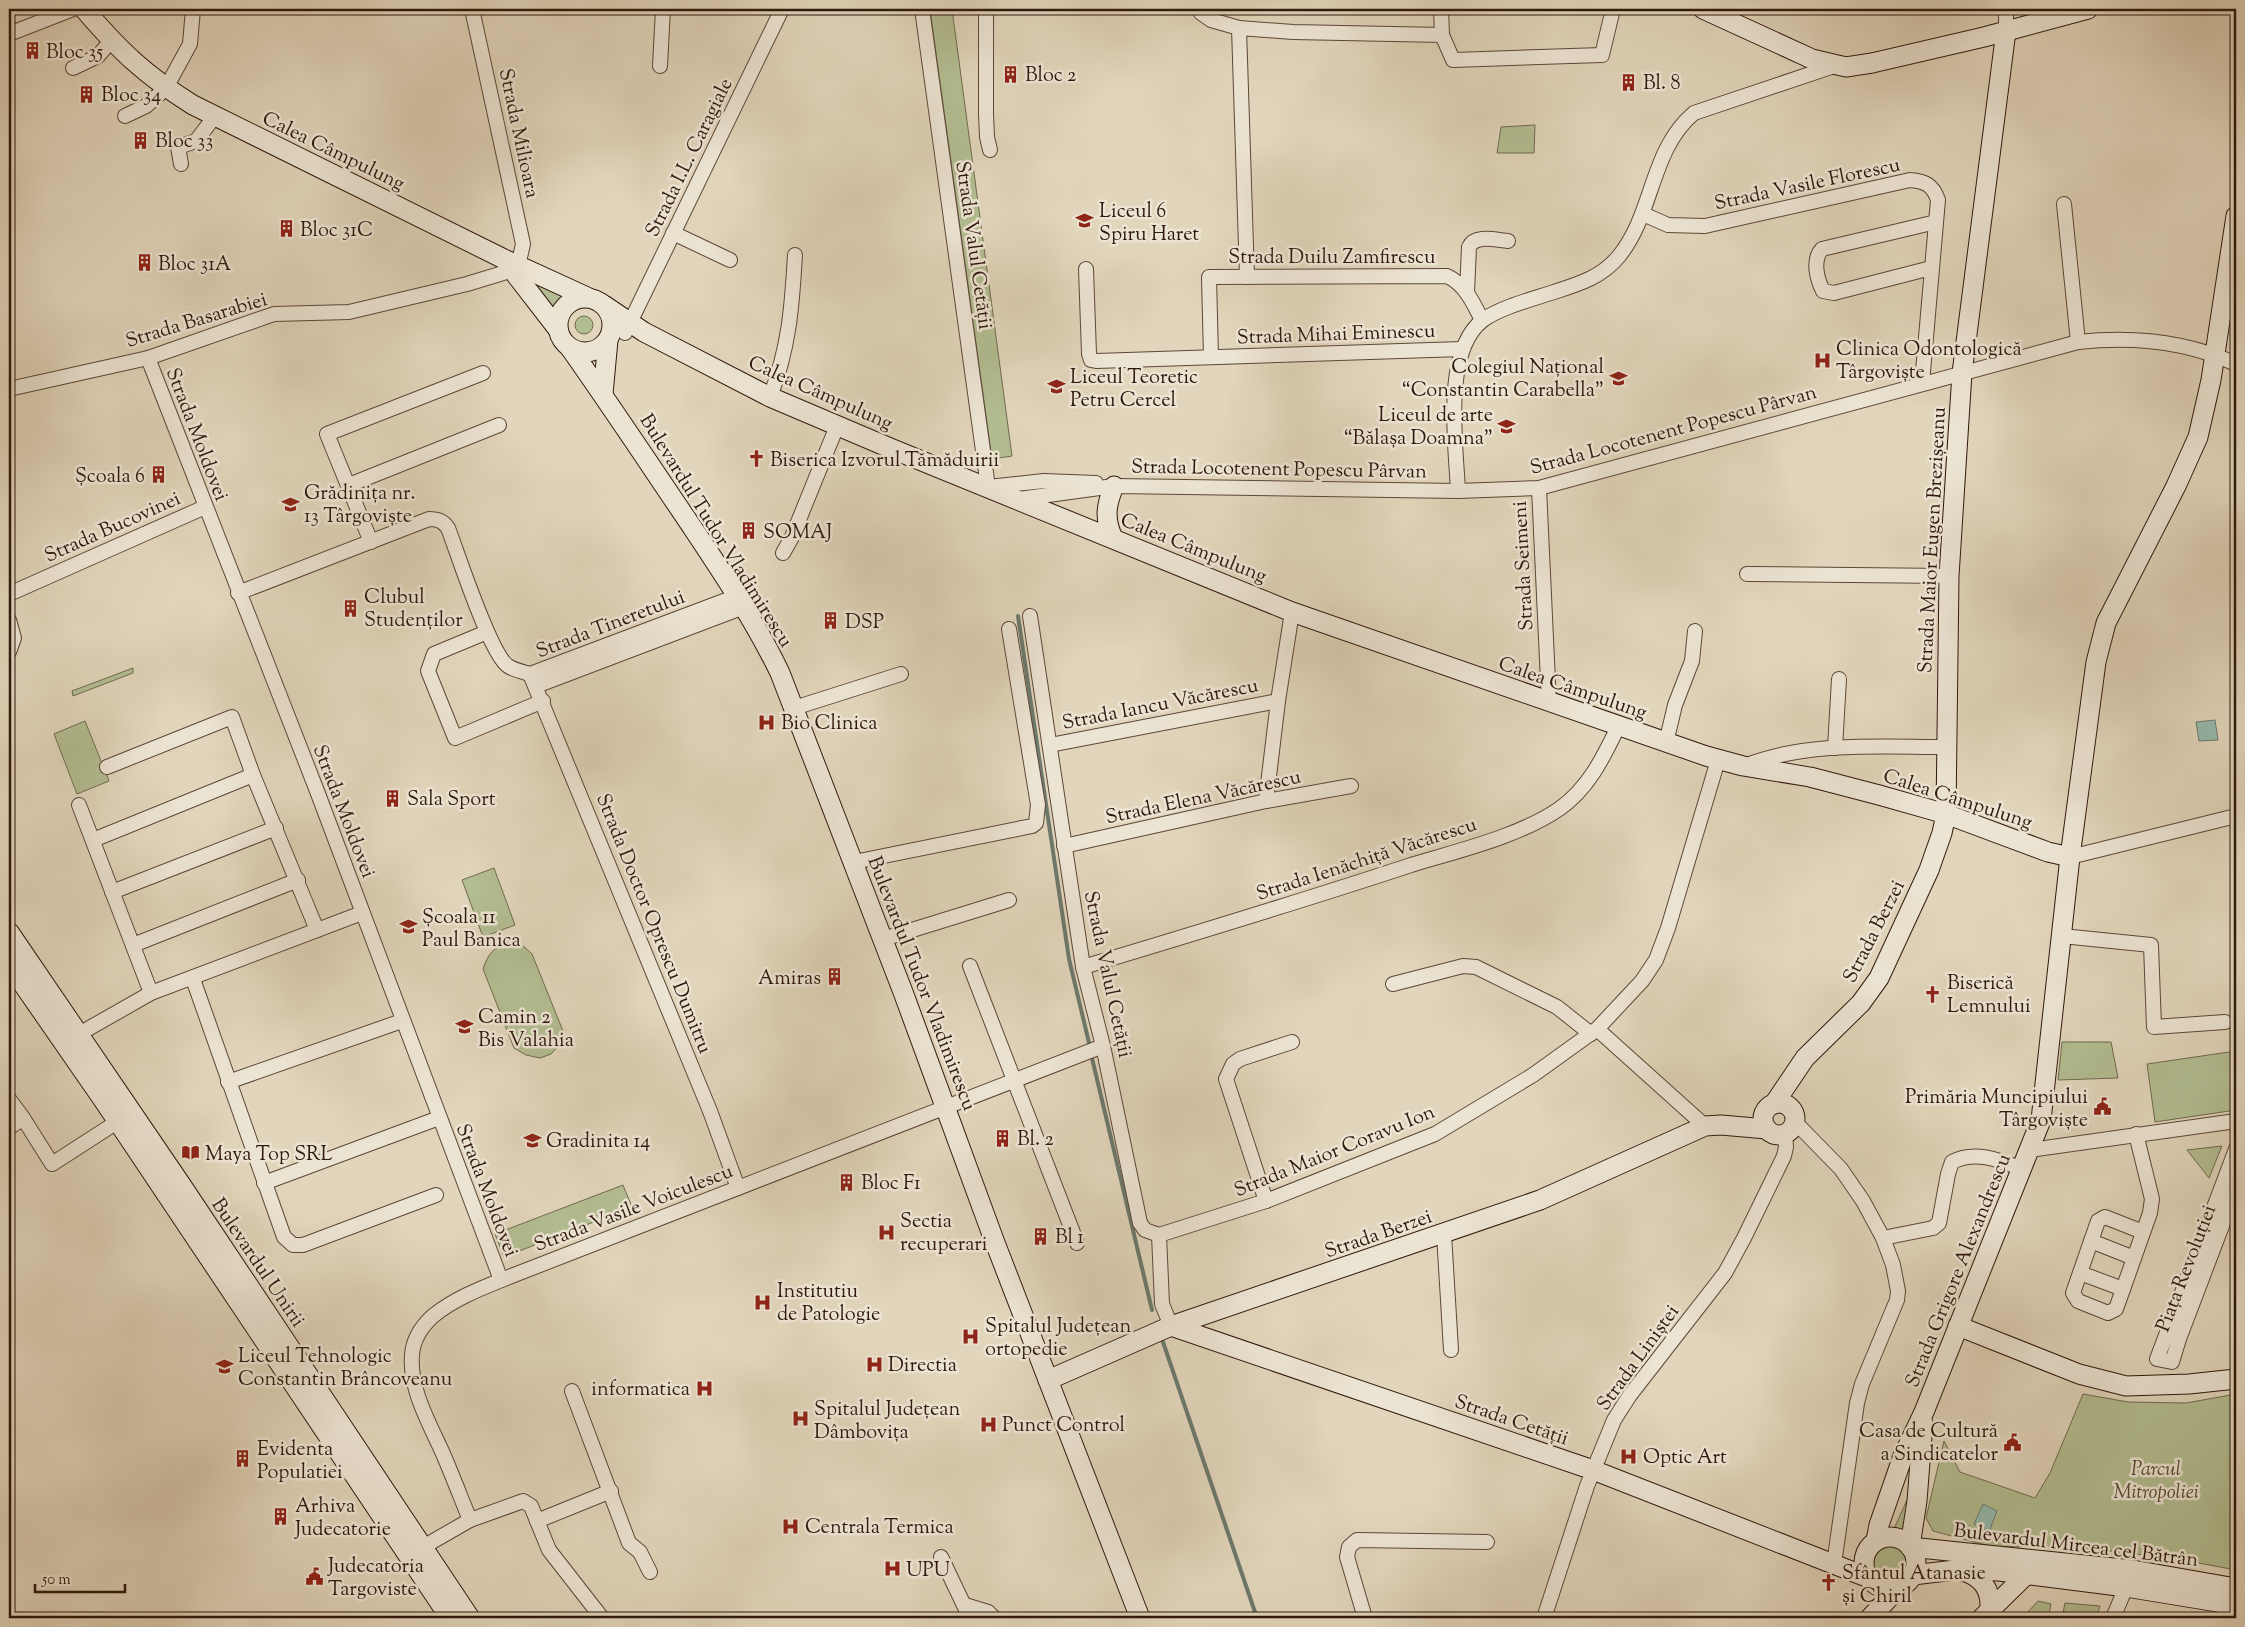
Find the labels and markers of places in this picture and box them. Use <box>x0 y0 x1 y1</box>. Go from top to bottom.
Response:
place label: Bloc 35 <box>46 39 103 68</box>
building icon: Bloc 35 <box>22 41 42 61</box>
place label: Bloc 2 <box>1025 62 1076 91</box>
building icon: Bloc 2 <box>1001 64 1021 84</box>
place label: Bl. 8 <box>1643 70 1680 99</box>
building icon: Bl. 8 <box>1619 72 1639 92</box>
place label: Bloc 34 <box>101 82 161 111</box>
building icon: Bloc 34 <box>77 84 97 104</box>
place label: Bloc 33 <box>155 128 213 157</box>
building icon: Bloc 33 <box>131 130 151 150</box>
place label: Liceul 6 Spiru Haret <box>1099 198 1199 250</box>
school or university icon: Liceul 6 Spiru Haret <box>1075 211 1095 231</box>
place label: Bloc 31C <box>300 217 373 246</box>
building icon: Bloc 31C <box>276 219 296 239</box>
place label: Bloc 31A <box>158 251 231 280</box>
building icon: Bloc 31A <box>134 253 154 273</box>
place label: Clinica Odontologică Târgoviște <box>1836 336 2022 388</box>
hospital icon: Clinica Odontologică Târgoviște <box>1812 350 1832 370</box>
place label: Colegiul Național “Constantin Carabella” <box>1402 354 1604 406</box>
place label: Liceul Teoretic Petru Cercel <box>1070 364 1198 416</box>
school or university icon: Colegiul Național “Constantin Carabella” <box>1608 368 1628 388</box>
school or university icon: Liceul Teoretic Petru Cercel <box>1046 377 1066 397</box>
place label: Liceul de arte “Bălașa Doamna” <box>1343 402 1493 454</box>
school or university icon: Liceul de arte “Bălașa Doamna” <box>1497 416 1517 436</box>
place label: Biserica Izvorul Tămăduirii <box>770 447 999 476</box>
church icon: Biserica Izvorul Tămăduirii <box>746 449 766 469</box>
place label: Școala 6 <box>75 463 145 492</box>
building icon: Școala 6 <box>149 465 169 485</box>
place label: Grădinița nr. 13 Târgoviște <box>304 480 415 532</box>
school or university icon: Grădinița nr. 13 Târgoviște <box>280 494 300 514</box>
place label: SOMAJ <box>763 519 832 548</box>
building icon: SOMAJ <box>739 521 759 541</box>
place label: Clubul Studenților <box>364 584 463 636</box>
building icon: Clubul Studenților <box>340 598 360 618</box>
place label: DSP <box>845 609 884 638</box>
building icon: DSP <box>821 611 841 631</box>
place label: Bio Clinica <box>781 710 877 739</box>
hospital icon: Bio Clinica <box>757 712 777 732</box>
place label: Sala Sport <box>407 786 496 815</box>
building icon: Sala Sport <box>383 788 403 808</box>
place label: Școala 11 Paul Banica <box>422 904 521 956</box>
school or university icon: Școala 11 Paul Banica <box>398 917 418 937</box>
place label: Amiras <box>758 965 821 994</box>
building icon: Amiras <box>825 967 845 987</box>
place label: Biserică Lemnului <box>1947 970 2031 1022</box>
church icon: Biserică Lemnului <box>1923 984 1943 1004</box>
place label: Camin 2 Bis Valahia <box>478 1004 574 1056</box>
school or university icon: Camin 2 Bis Valahia <box>454 1017 474 1037</box>
place label: Primăria Muncipiului Târgoviște <box>1905 1084 2088 1136</box>
public building icon: Primăria Muncipiului Târgoviște <box>2092 1097 2112 1117</box>
place label: Bl. 2 <box>1017 1126 1054 1155</box>
place label: Gradinita 14 <box>546 1128 650 1157</box>
building icon: Bl. 2 <box>993 1128 1013 1148</box>
school or university icon: Gradinita 14 <box>522 1130 542 1150</box>
place label: Maya Top SRL <box>205 1141 333 1170</box>
library icon: Maya Top SRL <box>181 1143 201 1163</box>
place label: Bloc F1 <box>861 1170 921 1199</box>
building icon: Bloc F1 <box>837 1172 857 1192</box>
place label: Sectia recuperari <box>900 1208 988 1260</box>
hospital icon: Sectia recuperari <box>876 1222 896 1242</box>
place label: Bl 1 <box>1055 1224 1084 1253</box>
building icon: Bl 1 <box>1031 1226 1051 1246</box>
place label: Institutiu de Patologie <box>777 1278 880 1330</box>
hospital icon: Institutiu de Patologie <box>753 1292 773 1312</box>
place label: Spitalul Județean ortopedie <box>985 1313 1131 1365</box>
hospital icon: Spitalul Județean ortopedie <box>961 1327 981 1347</box>
place label: Liceul Tehnologic Constantin Brâncoveanu <box>238 1343 453 1395</box>
place label: Directia <box>888 1352 957 1381</box>
hospital icon: Directia <box>864 1354 884 1374</box>
school or university icon: Liceul Tehnologic Constantin Brâncoveanu <box>214 1357 234 1377</box>
place label: informatica <box>591 1376 690 1405</box>
hospital icon: informatica <box>694 1378 714 1398</box>
place label: Spitalul Județean Dâmbovița <box>814 1396 960 1448</box>
hospital icon: Spitalul Județean Dâmbovița <box>790 1409 810 1429</box>
place label: Punct Control <box>1002 1412 1125 1441</box>
hospital icon: Punct Control <box>978 1414 998 1434</box>
place label: Casa de Cultură a Sindicatelor <box>1859 1418 1998 1470</box>
public building icon: Casa de Cultură a Sindicatelor <box>2002 1432 2022 1452</box>
place label: Evidenta Populatiei <box>257 1436 343 1488</box>
place label: Optic Art <box>1643 1444 1727 1473</box>
hospital icon: Optic Art <box>1619 1446 1639 1466</box>
building icon: Evidenta Populatiei <box>233 1449 253 1469</box>
place label: Arhiva Judecatorie <box>294 1493 391 1545</box>
building icon: Arhiva Judecatorie <box>271 1507 291 1527</box>
place label: Centrala Termica <box>805 1514 954 1543</box>
hospital icon: Centrala Termica <box>781 1516 801 1536</box>
place label: Judecatoria Targoviste <box>327 1553 424 1605</box>
place label: UPU <box>906 1557 950 1586</box>
hospital icon: UPU <box>882 1559 902 1579</box>
place label: Sfântul Atanasie și Chiril <box>1842 1560 1986 1612</box>
public building icon: Judecatoria Targoviste <box>304 1567 324 1587</box>
church icon: Sfântul Atanasie și Chiril <box>1818 1573 1838 1593</box>

